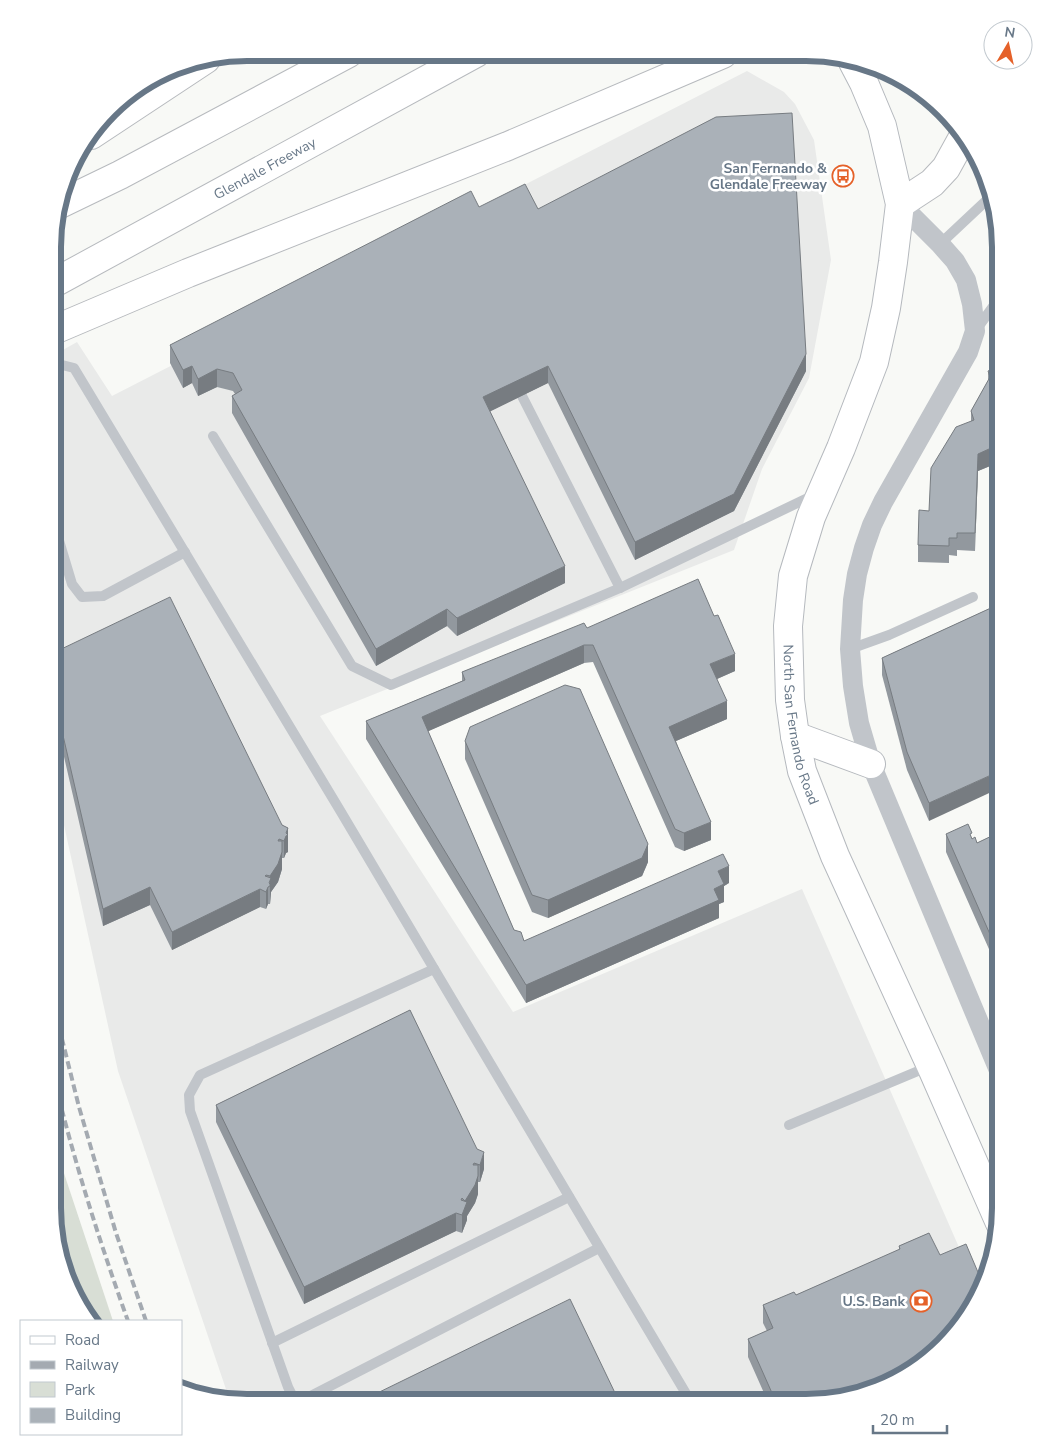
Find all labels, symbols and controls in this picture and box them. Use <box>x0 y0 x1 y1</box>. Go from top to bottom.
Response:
north arrow <box>983 20 1033 70</box>
text: N <box>1003 22 1017 43</box>
street label: Glendale Freeway <box>210 132 320 204</box>
place label: San Fernando & Glendale Freeway <box>710 159 828 194</box>
bus stop icon: San Fernando & Glendale Freeway <box>831 164 855 188</box>
street label: North San Fernando Road <box>779 644 824 807</box>
bank icon: U.S. Bank <box>909 1289 933 1313</box>
place label: U.S. Bank <box>842 1292 905 1311</box>
legend <box>20 1320 182 1435</box>
text: Road <box>65 1330 100 1350</box>
text: Railway <box>65 1355 119 1375</box>
text: Park <box>65 1380 95 1400</box>
scale bar <box>873 1402 947 1434</box>
text: Building <box>65 1405 121 1425</box>
text: 20 m <box>880 1410 915 1430</box>

